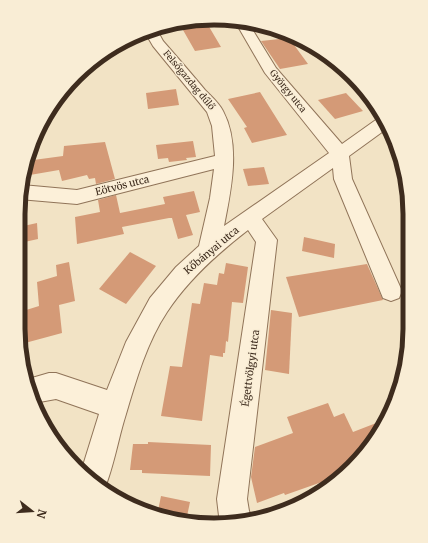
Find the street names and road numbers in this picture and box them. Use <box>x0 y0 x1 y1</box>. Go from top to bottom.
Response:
street label: Felsőgazdag dűlő <box>161 48 218 112</box>
street label: György utca <box>268 67 309 114</box>
street label: Eötvös utca <box>94 172 151 198</box>
street label: Kőbányai utca <box>181 223 242 277</box>
street label: Égettvölgyi utca <box>238 328 262 407</box>

